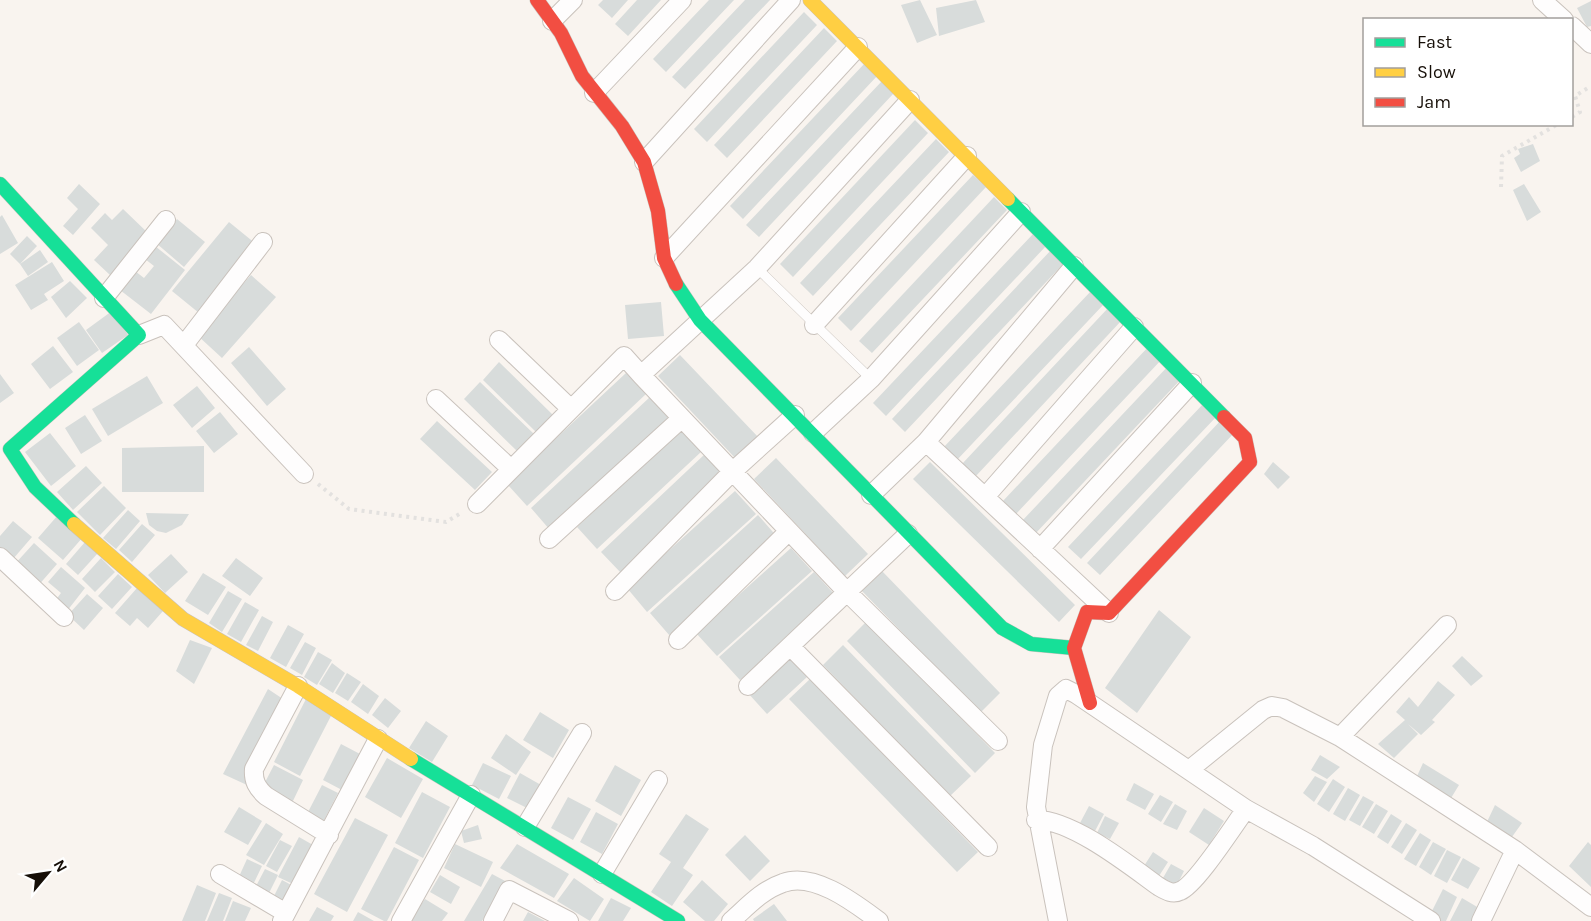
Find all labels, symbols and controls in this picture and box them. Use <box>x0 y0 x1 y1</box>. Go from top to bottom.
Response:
legend <box>1363 18 1573 126</box>
text: Fast <box>1417 31 1452 53</box>
text: Slow <box>1417 61 1456 83</box>
text: Jam <box>1417 91 1451 113</box>
north arrow <box>18 843 78 903</box>
text: N <box>50 856 72 876</box>

